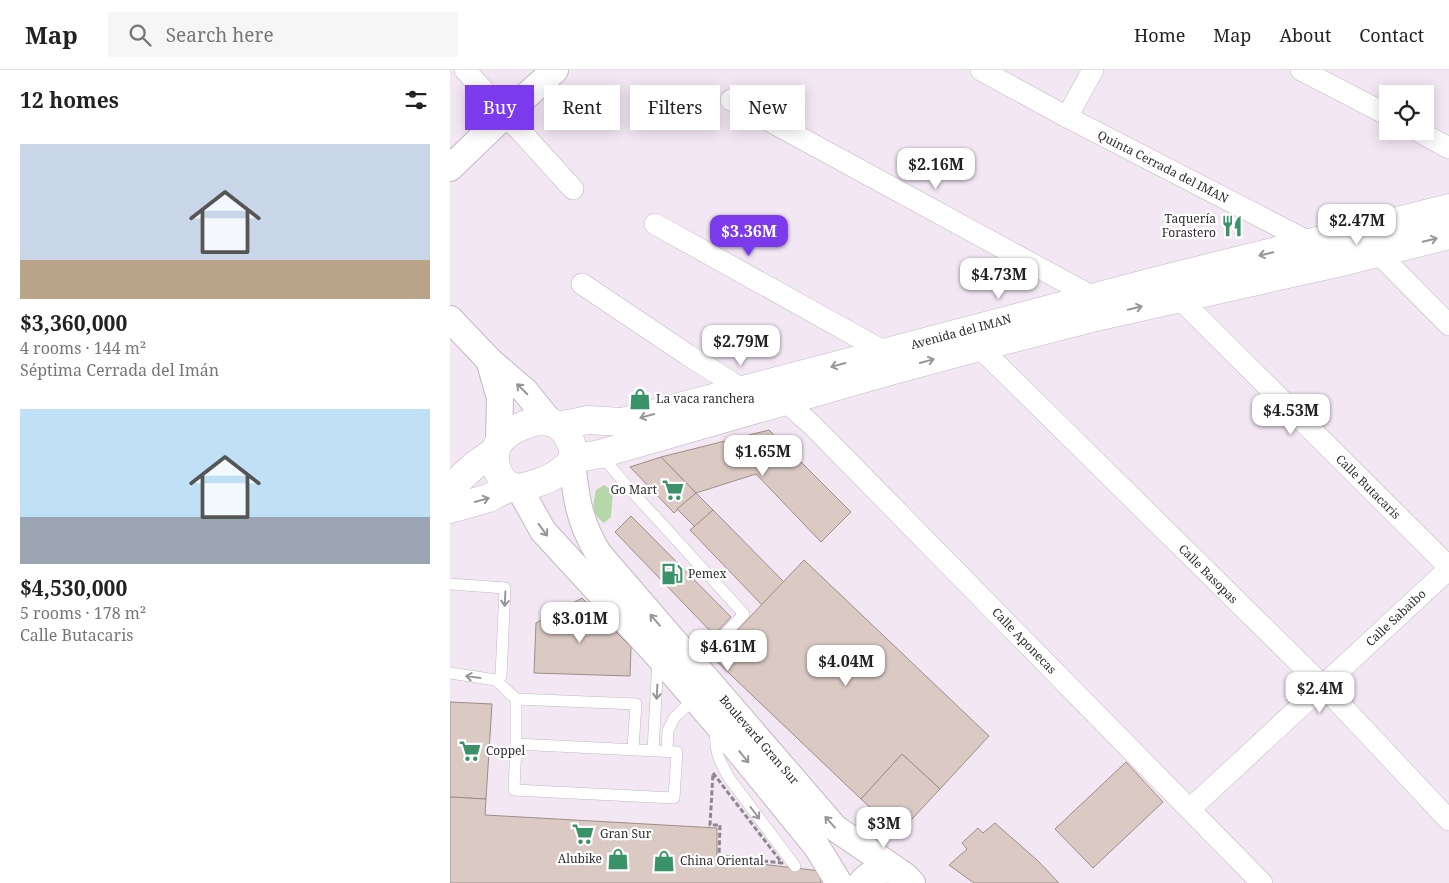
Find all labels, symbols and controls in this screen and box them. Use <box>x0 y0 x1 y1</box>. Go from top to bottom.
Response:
search box <box>108 12 458 57</box>
text: Map <box>25 18 78 51</box>
icon: search <box>126 21 154 49</box>
text: Search here <box>166 22 274 48</box>
text: Home <box>1134 23 1185 47</box>
text: Map <box>1213 23 1251 47</box>
text: About <box>1279 23 1331 47</box>
text: Contact <box>1359 23 1424 47</box>
chip: Buy <box>465 85 534 130</box>
chip: Rent <box>544 85 620 130</box>
chip: Filters <box>630 85 720 130</box>
chip: New <box>730 85 805 130</box>
map controls <box>1379 85 1434 140</box>
button: locate <box>1379 85 1434 140</box>
text: 12 homes <box>20 86 119 114</box>
icon: filters <box>402 86 430 114</box>
street label: Quinta Cerrada del IMAN <box>1095 126 1232 207</box>
pin: $2.16M <box>895 148 977 190</box>
text: $2.16M <box>908 153 964 175</box>
icon: home <box>180 177 270 267</box>
pin: $2.47M <box>1316 204 1398 246</box>
text: $2.47M <box>1329 209 1385 231</box>
place label: Taquería Forastero <box>1162 210 1216 241</box>
restaurant icon: Taquería Forastero <box>1219 213 1245 239</box>
pin: $3.36M <box>708 214 790 257</box>
text: $3.36M <box>721 220 777 242</box>
one-way arrow <box>1421 234 1437 244</box>
one-way arrow <box>1258 250 1274 259</box>
pin: $4.73M <box>958 258 1040 300</box>
text: $4.73M <box>971 263 1027 285</box>
one-way arrow <box>1127 303 1143 312</box>
text: $3,360,000 <box>20 309 127 337</box>
street label: Avenida del IMAN <box>909 310 1013 353</box>
pin: $2.79M <box>700 324 782 367</box>
text: $2.79M <box>713 330 769 352</box>
text: 4 rooms · 144 m² <box>20 337 146 359</box>
one-way arrow <box>918 356 934 365</box>
text: Séptima Cerrada del Imán <box>20 359 219 381</box>
one-way arrow <box>830 361 846 371</box>
one-way arrow <box>516 383 528 395</box>
shop icon: La vaca ranchera <box>627 386 653 412</box>
place label: La vaca ranchera <box>656 390 755 407</box>
pin: $4.53M <box>1250 394 1332 436</box>
text: $4.53M <box>1263 399 1319 421</box>
one-way arrow <box>639 411 655 421</box>
pin: $1.65M <box>722 434 804 477</box>
text: $1.65M <box>735 440 791 462</box>
icon: home <box>180 442 270 532</box>
street label: Calle Butacaris <box>1332 451 1404 523</box>
supermarket icon: Go Mart <box>660 477 686 503</box>
place label: Go Mart <box>610 481 657 498</box>
one-way arrow <box>473 495 489 504</box>
one-way arrow <box>538 523 549 536</box>
street label: Calle Basopas <box>1175 540 1242 607</box>
fuel station icon: Pemex <box>659 561 685 587</box>
place label: Pemex <box>688 565 726 582</box>
text: $4,530,000 <box>20 574 127 602</box>
street label: Calle Sabaibo <box>1362 585 1430 650</box>
one-way arrow <box>500 591 509 607</box>
text: 5 rooms · 178 m² <box>20 602 146 624</box>
pin: $3.01M <box>539 602 621 644</box>
street label: Calle Aponecas <box>988 604 1060 678</box>
text: $3.01M <box>552 607 608 629</box>
one-way arrow <box>650 613 661 626</box>
text: Calle Butacaris <box>20 624 134 646</box>
pin: $4.61M <box>687 630 769 672</box>
text: $4.61M <box>700 635 756 657</box>
pin: $4.04M <box>805 644 887 687</box>
text: $4.04M <box>818 650 874 672</box>
one-way arrow <box>465 671 481 681</box>
pin: $2.4M <box>1285 672 1355 714</box>
text: $2.4M <box>1296 677 1344 699</box>
one-way arrow <box>652 684 661 700</box>
street label: Boulevard Gran Sur <box>716 691 803 788</box>
supermarket icon: Coppel <box>457 738 483 764</box>
place label: Coppel <box>486 742 525 759</box>
one-way arrow <box>738 750 749 763</box>
one-way arrow <box>749 806 760 819</box>
pin: $3M <box>860 806 908 849</box>
text: $3M <box>867 812 901 834</box>
one-way arrow <box>824 816 836 829</box>
supermarket icon: Gran Sur <box>570 821 596 847</box>
place label: Gran Sur <box>600 825 652 842</box>
shop icon: Alubike <box>605 846 631 872</box>
shop icon: China Oriental <box>651 848 677 874</box>
place label: Alubike <box>558 850 602 867</box>
place label: China Oriental <box>680 852 764 869</box>

